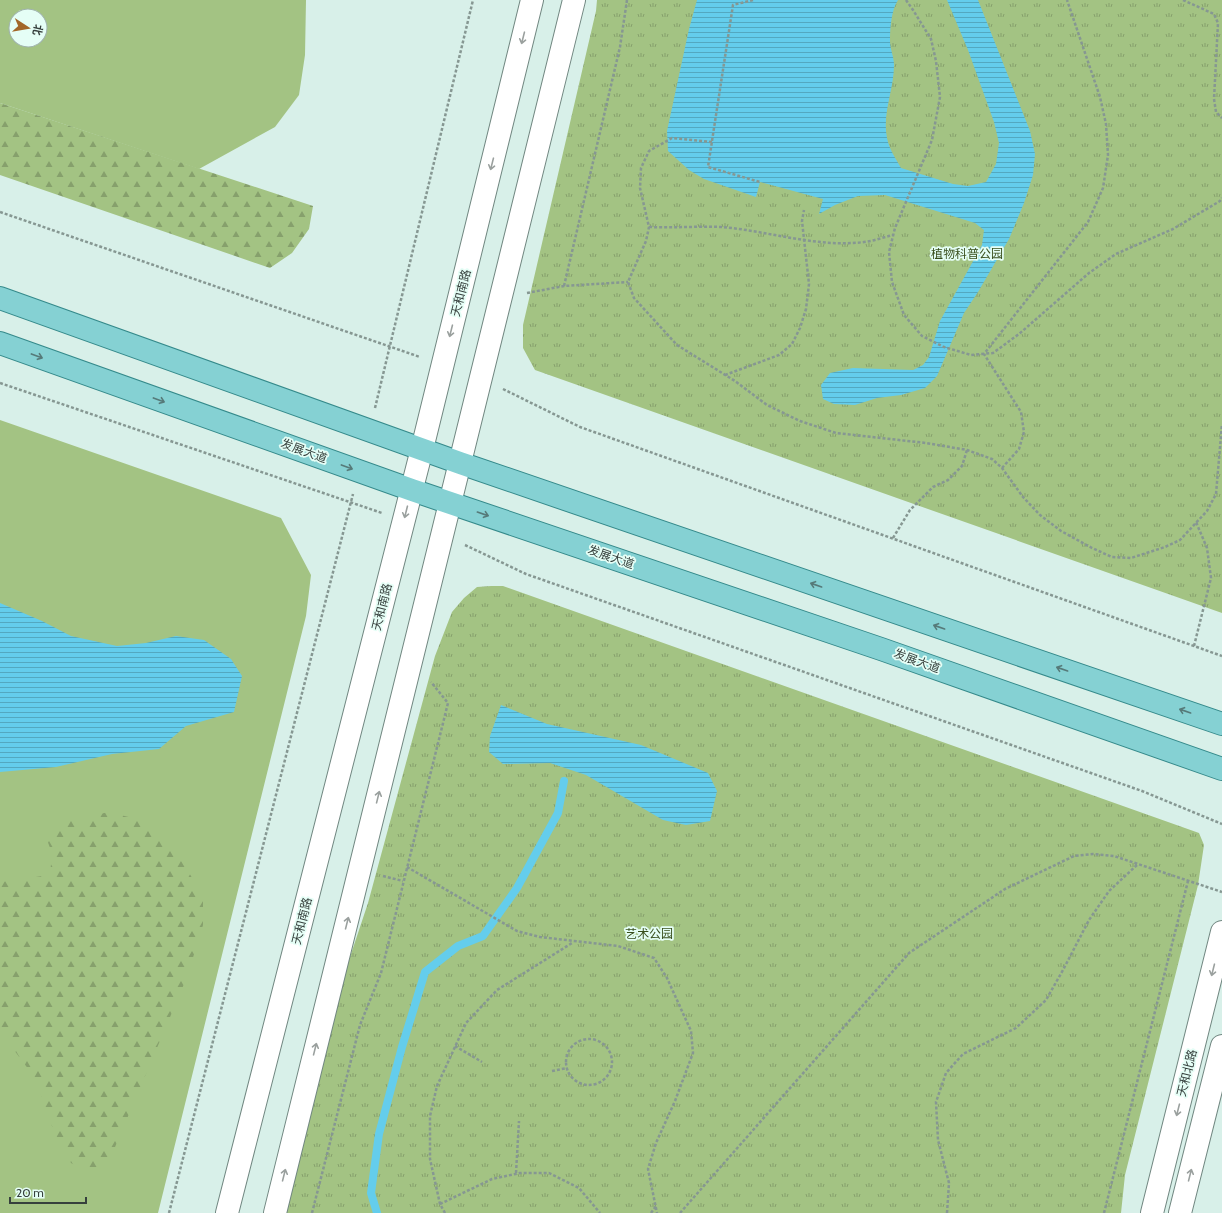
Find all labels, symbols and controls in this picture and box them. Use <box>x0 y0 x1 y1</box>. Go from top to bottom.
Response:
north arrow <box>8 8 48 48</box>
text: 北 <box>30 23 46 37</box>
one-way arrow <box>519 31 526 44</box>
one-way arrow <box>488 157 495 170</box>
park label: 植物科普公园 <box>931 246 1003 261</box>
street label: 天和南路 <box>447 268 474 318</box>
one-way arrow <box>447 324 455 337</box>
one-way arrow <box>30 352 42 360</box>
one-way arrow <box>153 396 165 404</box>
street label: 发展大道 <box>279 435 329 466</box>
one-way arrow <box>341 464 354 471</box>
one-way arrow <box>402 505 409 518</box>
one-way arrow <box>477 511 490 518</box>
street label: 发展大道 <box>586 542 636 571</box>
one-way arrow <box>810 581 823 588</box>
street label: 天和南路 <box>368 582 395 632</box>
one-way arrow <box>933 623 946 630</box>
street label: 发展大道 <box>892 645 942 676</box>
one-way arrow <box>1056 665 1069 672</box>
one-way arrow <box>1179 707 1192 714</box>
one-way arrow <box>374 790 382 803</box>
street label: 天和南路 <box>288 896 315 946</box>
one-way arrow <box>343 917 351 930</box>
park label: 艺术公园 <box>625 926 673 941</box>
one-way arrow <box>1208 963 1216 976</box>
one-way arrow <box>312 1043 320 1056</box>
street label: 天和北路 <box>1173 1048 1200 1098</box>
one-way arrow <box>1174 1103 1181 1116</box>
one-way arrow <box>281 1169 288 1182</box>
one-way arrow <box>1187 1169 1194 1182</box>
scale bar <box>10 1179 86 1205</box>
text: 20 m <box>16 1185 44 1200</box>

